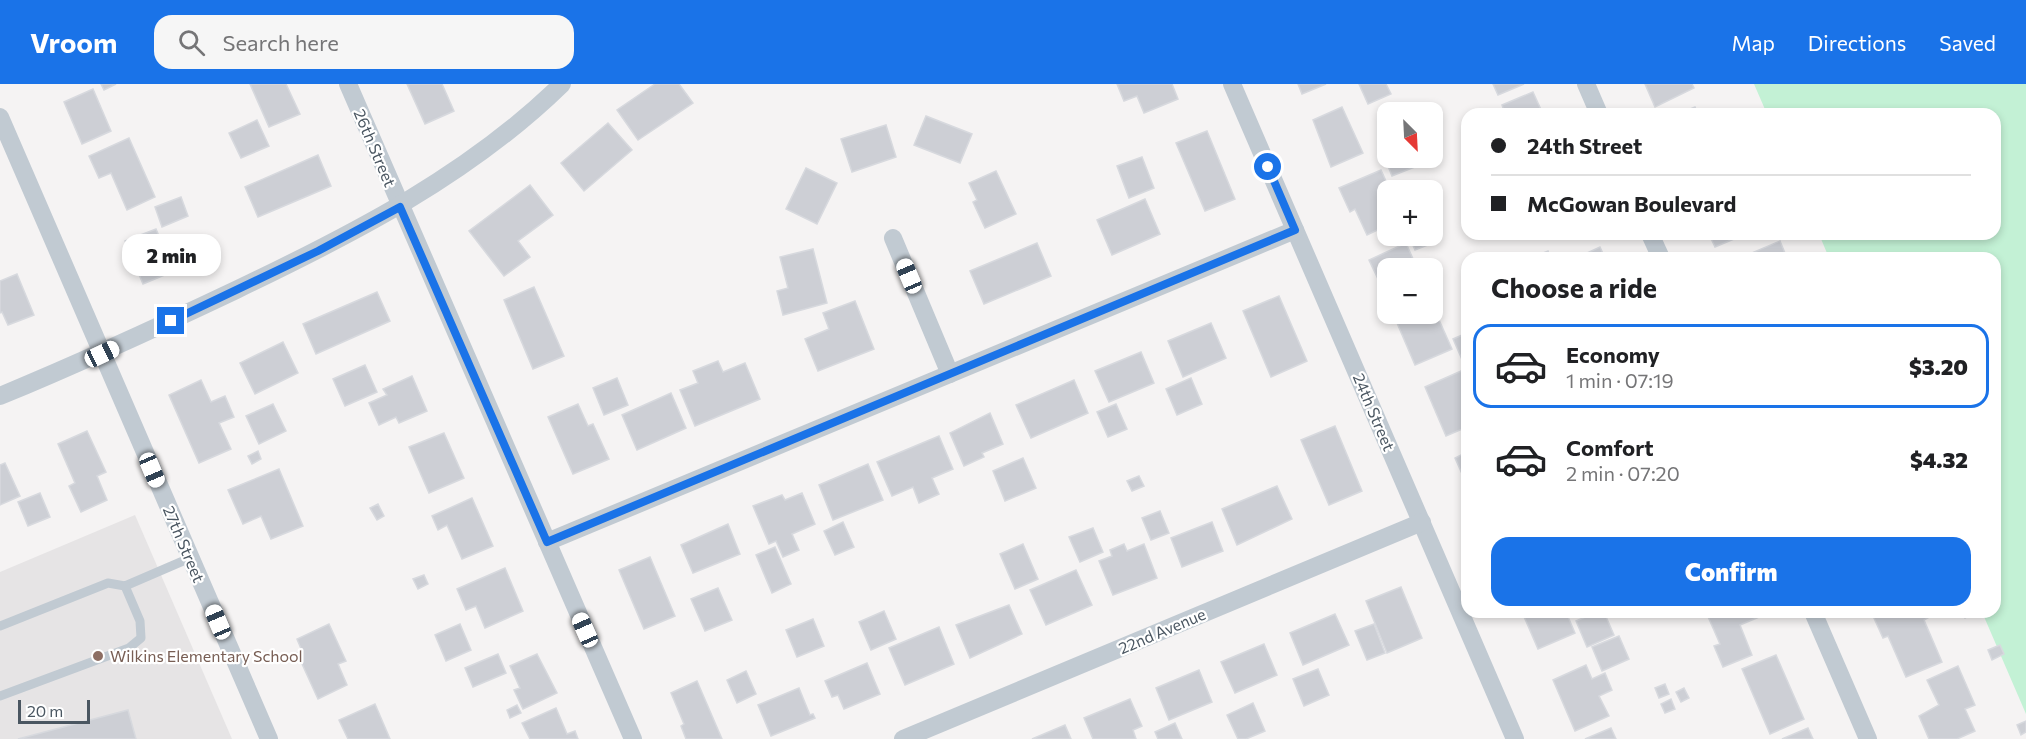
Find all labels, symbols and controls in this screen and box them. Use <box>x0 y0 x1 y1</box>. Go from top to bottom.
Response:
search box <box>154 15 574 69</box>
text: Vroom <box>30 25 118 59</box>
icon: search <box>175 26 208 59</box>
text: Search here <box>223 29 339 56</box>
text: Map <box>1732 30 1775 55</box>
text: Directions <box>1808 30 1906 55</box>
text: Saved <box>1939 30 1996 55</box>
north arrow <box>1377 102 1443 168</box>
map controls <box>1377 102 1443 324</box>
street label: 26th Street <box>351 106 401 190</box>
text: 24th Street <box>1527 132 1642 159</box>
route start <box>1254 153 1281 180</box>
button: + <box>1377 180 1443 246</box>
text: McGowan Boulevard <box>1527 190 1736 217</box>
callout: 2 min <box>122 234 220 276</box>
text: 2 min <box>146 243 197 267</box>
car <box>894 256 924 296</box>
button: − <box>1377 258 1443 324</box>
text: Choose a ride <box>1491 271 1657 304</box>
route end <box>157 307 184 334</box>
car <box>82 338 122 370</box>
icon: car <box>1494 339 1548 393</box>
text: Economy <box>1566 341 1660 368</box>
text: $3.20 <box>1909 353 1968 380</box>
text: 1 min · 07:19 <box>1566 368 1674 392</box>
street label: 24th Street <box>1350 370 1399 454</box>
icon: car <box>1494 432 1548 486</box>
text: Comfort <box>1566 434 1654 461</box>
text: $4.32 <box>1910 446 1968 473</box>
car <box>137 450 167 490</box>
text: 2 min · 07:20 <box>1566 461 1680 485</box>
street label: 27th Street <box>160 503 209 585</box>
button: Confirm <box>1491 537 1971 606</box>
car <box>203 602 233 642</box>
street label: 22nd Avenue <box>1115 604 1208 657</box>
car <box>569 610 601 650</box>
place label: Wilkins Elementary School <box>110 646 303 665</box>
marker: Wilkins Elementary School <box>91 649 105 663</box>
scale bar <box>18 697 90 724</box>
text: 20 m <box>27 701 63 720</box>

